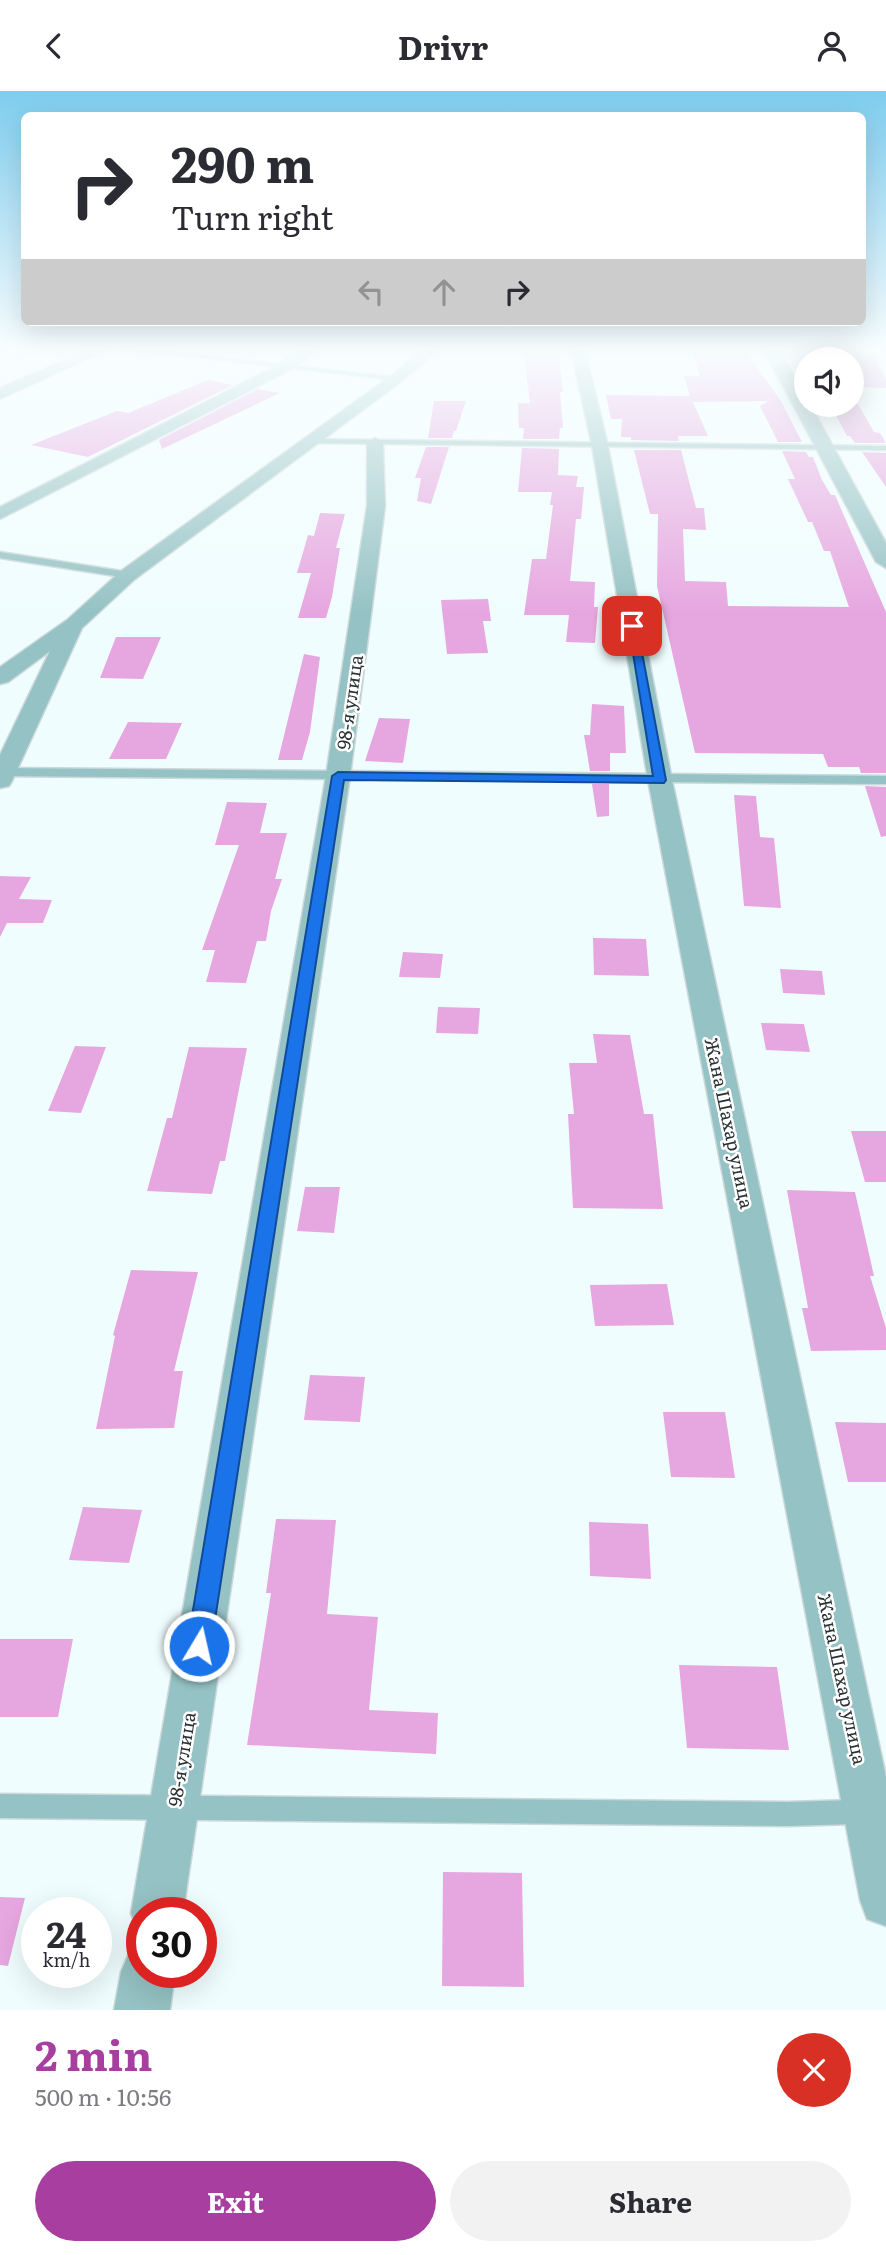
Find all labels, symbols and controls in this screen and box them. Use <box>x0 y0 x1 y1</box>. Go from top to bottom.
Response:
text: Drivr <box>398 22 488 70</box>
icon: back <box>35 27 73 65</box>
icon: person <box>813 27 851 65</box>
text: 290 m <box>171 125 314 198</box>
icon: right <box>56 140 147 231</box>
text: Turn right <box>171 192 333 240</box>
icon: left <box>352 273 390 311</box>
icon: ahead <box>425 273 463 311</box>
icon: right <box>498 273 536 311</box>
map controls <box>794 347 864 417</box>
button: sound <box>794 347 864 417</box>
pin <box>602 596 662 656</box>
icon: arrive <box>613 607 651 645</box>
street label: 98-я улица <box>329 653 369 751</box>
street label: Жана Шахар улица <box>699 1035 761 1211</box>
street label: Жана Шахар улица <box>812 1591 874 1767</box>
position arrow <box>162 1609 236 1683</box>
street label: 98-я улица <box>160 1710 202 1808</box>
speed limit sign: 30 <box>126 1897 217 1988</box>
text: 24 <box>47 1907 86 1959</box>
text: km/h <box>43 1946 90 1973</box>
text: 2 min <box>35 2022 152 2084</box>
button: close <box>777 2033 851 2107</box>
text: 500 m · 10:56 <box>35 2079 171 2113</box>
button: Exit <box>35 2161 436 2241</box>
button: Share <box>450 2161 851 2241</box>

